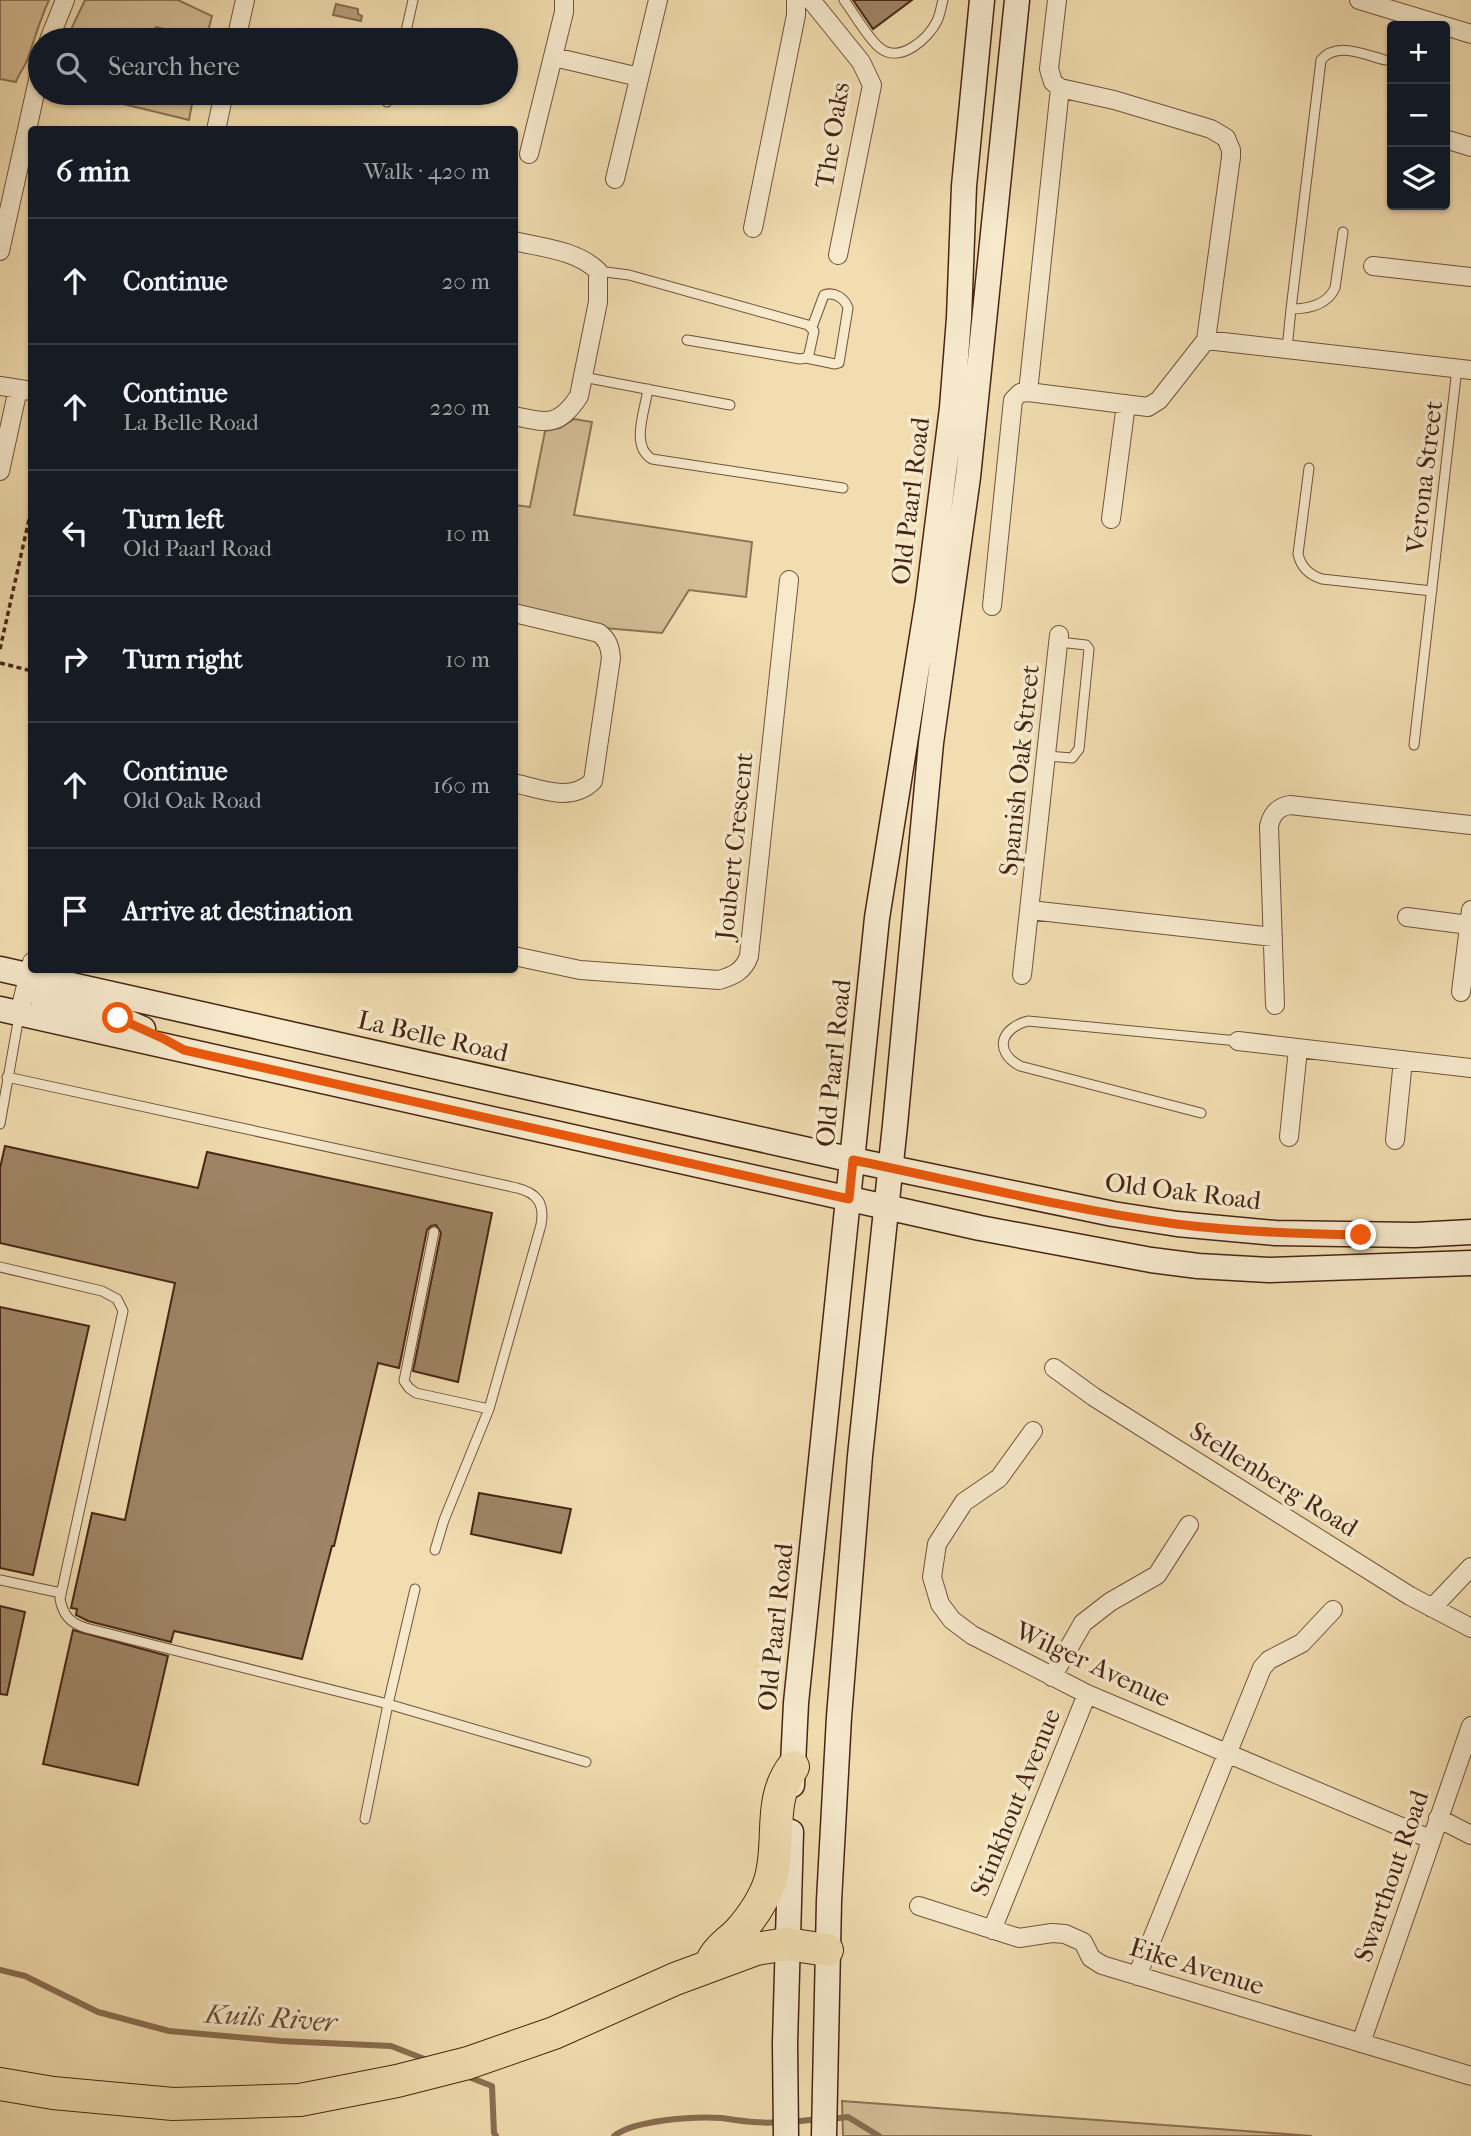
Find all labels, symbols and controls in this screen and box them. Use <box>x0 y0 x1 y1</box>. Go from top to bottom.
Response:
map controls <box>1387 21 1450 210</box>
button: + <box>1387 21 1450 84</box>
search box <box>28 28 518 105</box>
icon: search <box>52 48 90 86</box>
text: Search here <box>108 51 240 82</box>
street label: The Oaks <box>809 80 856 190</box>
button: − <box>1387 84 1450 147</box>
button: layers <box>1387 147 1450 210</box>
text: 6 min <box>56 154 130 189</box>
text: Walk · 420 m <box>363 158 490 185</box>
icon: ahead <box>56 262 94 300</box>
text: Continue <box>123 266 228 297</box>
text: 20 m <box>441 268 490 295</box>
text: Continue <box>123 378 228 409</box>
icon: ahead <box>56 388 94 426</box>
text: 220 m <box>430 394 490 421</box>
street label: Verona Street <box>1400 398 1449 556</box>
text: La Belle Road <box>123 409 259 436</box>
street label: Old Paarl Road <box>885 415 936 587</box>
text: Turn left <box>123 504 224 535</box>
icon: left <box>56 514 94 552</box>
text: 10 m <box>445 520 490 547</box>
text: Old Paarl Road <box>123 535 272 562</box>
icon: right <box>56 640 94 678</box>
text: Turn right <box>123 644 243 675</box>
text: 10 m <box>445 646 490 673</box>
street label: Spanish Oak Street <box>993 662 1046 877</box>
street label: Joubert Crescent <box>709 750 760 943</box>
text: Continue <box>123 756 228 787</box>
icon: ahead <box>56 766 94 804</box>
text: 160 m <box>433 772 490 799</box>
text: Old Oak Road <box>123 787 262 814</box>
icon: arrive <box>56 892 94 930</box>
text: Arrive at destination <box>123 896 353 927</box>
street label: Old Paarl Road <box>809 977 858 1148</box>
route start <box>102 1002 133 1033</box>
street label: La Belle Road <box>355 1004 512 1069</box>
street label: Old Oak Road <box>1103 1167 1263 1217</box>
route end <box>1345 1219 1376 1250</box>
street label: Stellenberg Road <box>1184 1415 1364 1544</box>
street label: Old Paarl Road <box>751 1541 800 1712</box>
street label: Wilger Avenue <box>1009 1615 1175 1714</box>
street label: Stinkhout Avenue <box>964 1704 1067 1901</box>
street label: Swarthout Road <box>1348 1786 1436 1966</box>
street label: Eike Avenue <box>1126 1931 1268 2002</box>
water label: Kuils River <box>202 1996 340 2039</box>

